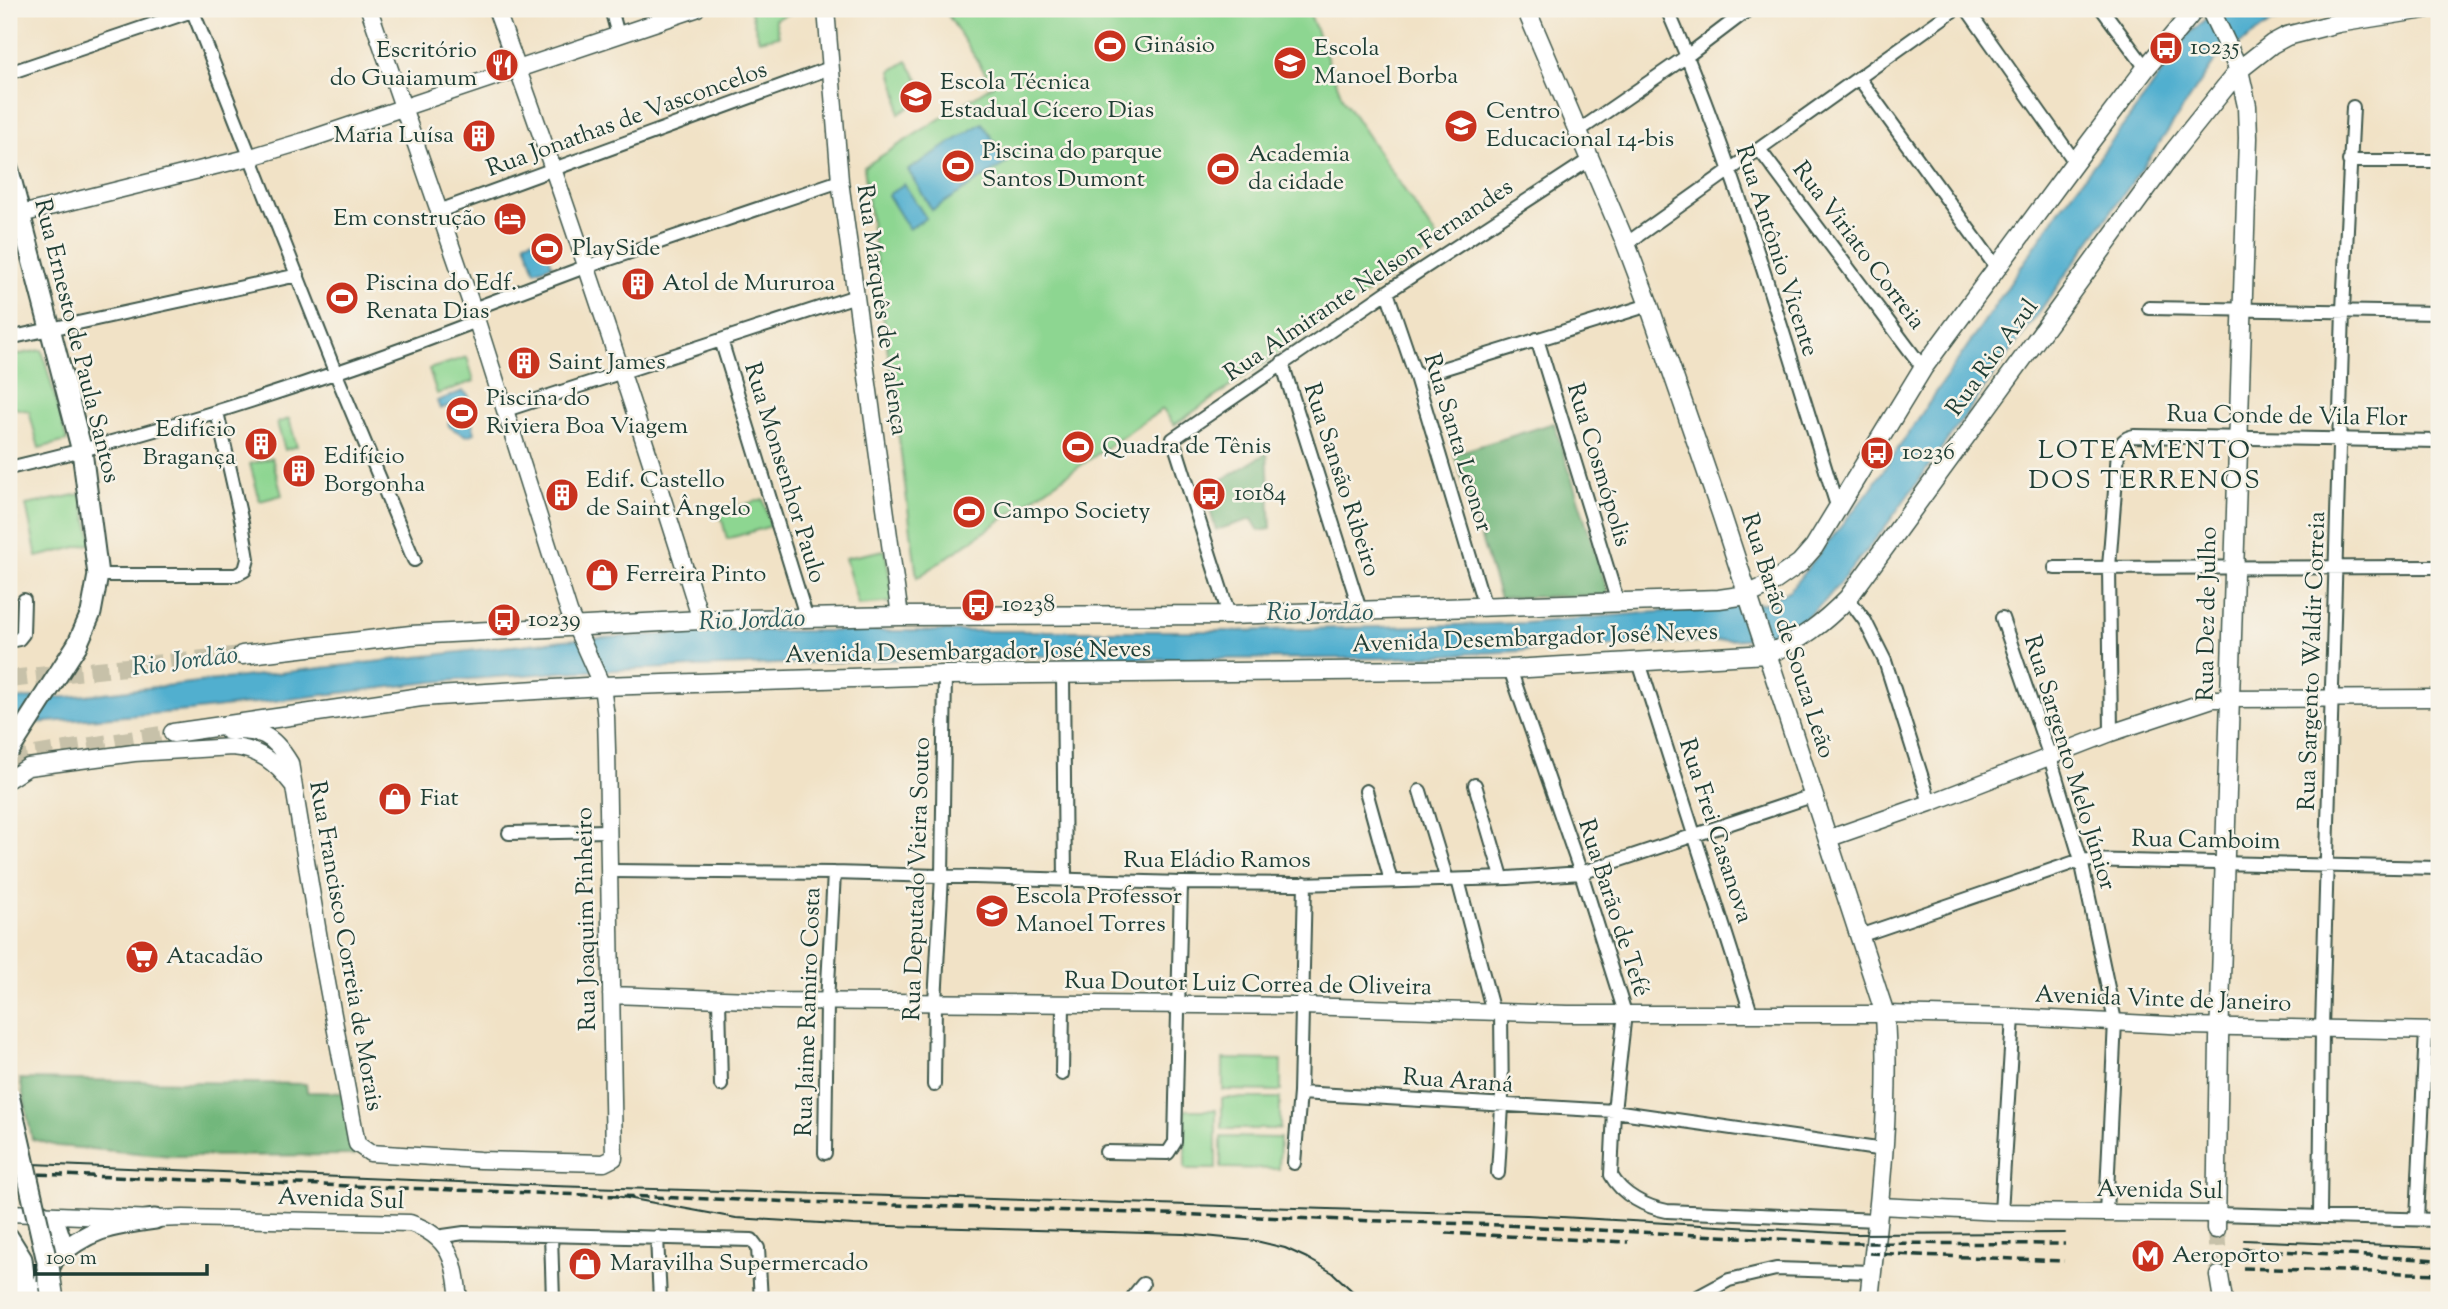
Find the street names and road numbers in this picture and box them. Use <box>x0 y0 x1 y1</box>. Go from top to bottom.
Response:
street label: Rua Jonathas de Vasconcelos <box>482 53 772 187</box>
street label: Rua Antônio Vicente <box>1726 141 1826 361</box>
street label: Rua Viriato Correia <box>1783 155 1933 337</box>
street label: Rua Almirante Nelson Fernandes <box>1218 171 1520 391</box>
street label: Rua Marquês de Valença <box>847 182 915 438</box>
street label: Rua Ernesto de Paula Santos <box>24 196 128 486</box>
street label: Rua Rio Azul <box>1939 292 2047 424</box>
street label: Rua Santa Leonor <box>1414 350 1500 536</box>
street label: Rua Monsenhor Paulo <box>734 359 834 587</box>
street label: Rua Sansão Ribeiro <box>1294 379 1388 581</box>
street label: Rua Cosmópolis <box>1557 379 1639 551</box>
street label: Rua Conde de Vila Flor <box>2166 398 2408 436</box>
street label: Rua Barão de Souza Leão <box>1731 509 1843 763</box>
street label: Rua Sargento Waldir Correia <box>2291 511 2335 811</box>
street label: Rua Dez de Julho <box>2189 526 2227 702</box>
street label: Avenida Desembargador José Neves <box>1351 616 1719 662</box>
street label: Rua Sargento Melo Júnior <box>2014 631 2124 895</box>
street label: Avenida Desembargador José Neves <box>785 633 1151 673</box>
street label: Rua Frei Casanova <box>1669 734 1761 928</box>
street label: Rua Deputado Vieira Souto <box>896 736 940 1022</box>
street label: Rua Francisco Correia de Morais <box>299 778 391 1114</box>
street label: Rua Joaquim Pinheiro <box>568 807 606 1031</box>
street label: Rua Barão de Tefé <box>1568 815 1658 1001</box>
street label: Rua Camboim <box>2131 823 2281 859</box>
street label: Rua Eládio Ramos <box>1123 844 1311 878</box>
street label: Rua Jaime Ramiro Costa <box>788 887 830 1137</box>
street label: Rua Doutor Luiz Correa de Oliveira <box>1064 965 1432 1005</box>
street label: Avenida Vinte de Janeiro <box>2034 979 2292 1021</box>
street label: Rua Araná <box>1402 1061 1514 1103</box>
street label: Avenida Sul <box>2096 1173 2224 1209</box>
street label: Avenida Sul <box>277 1181 405 1219</box>

